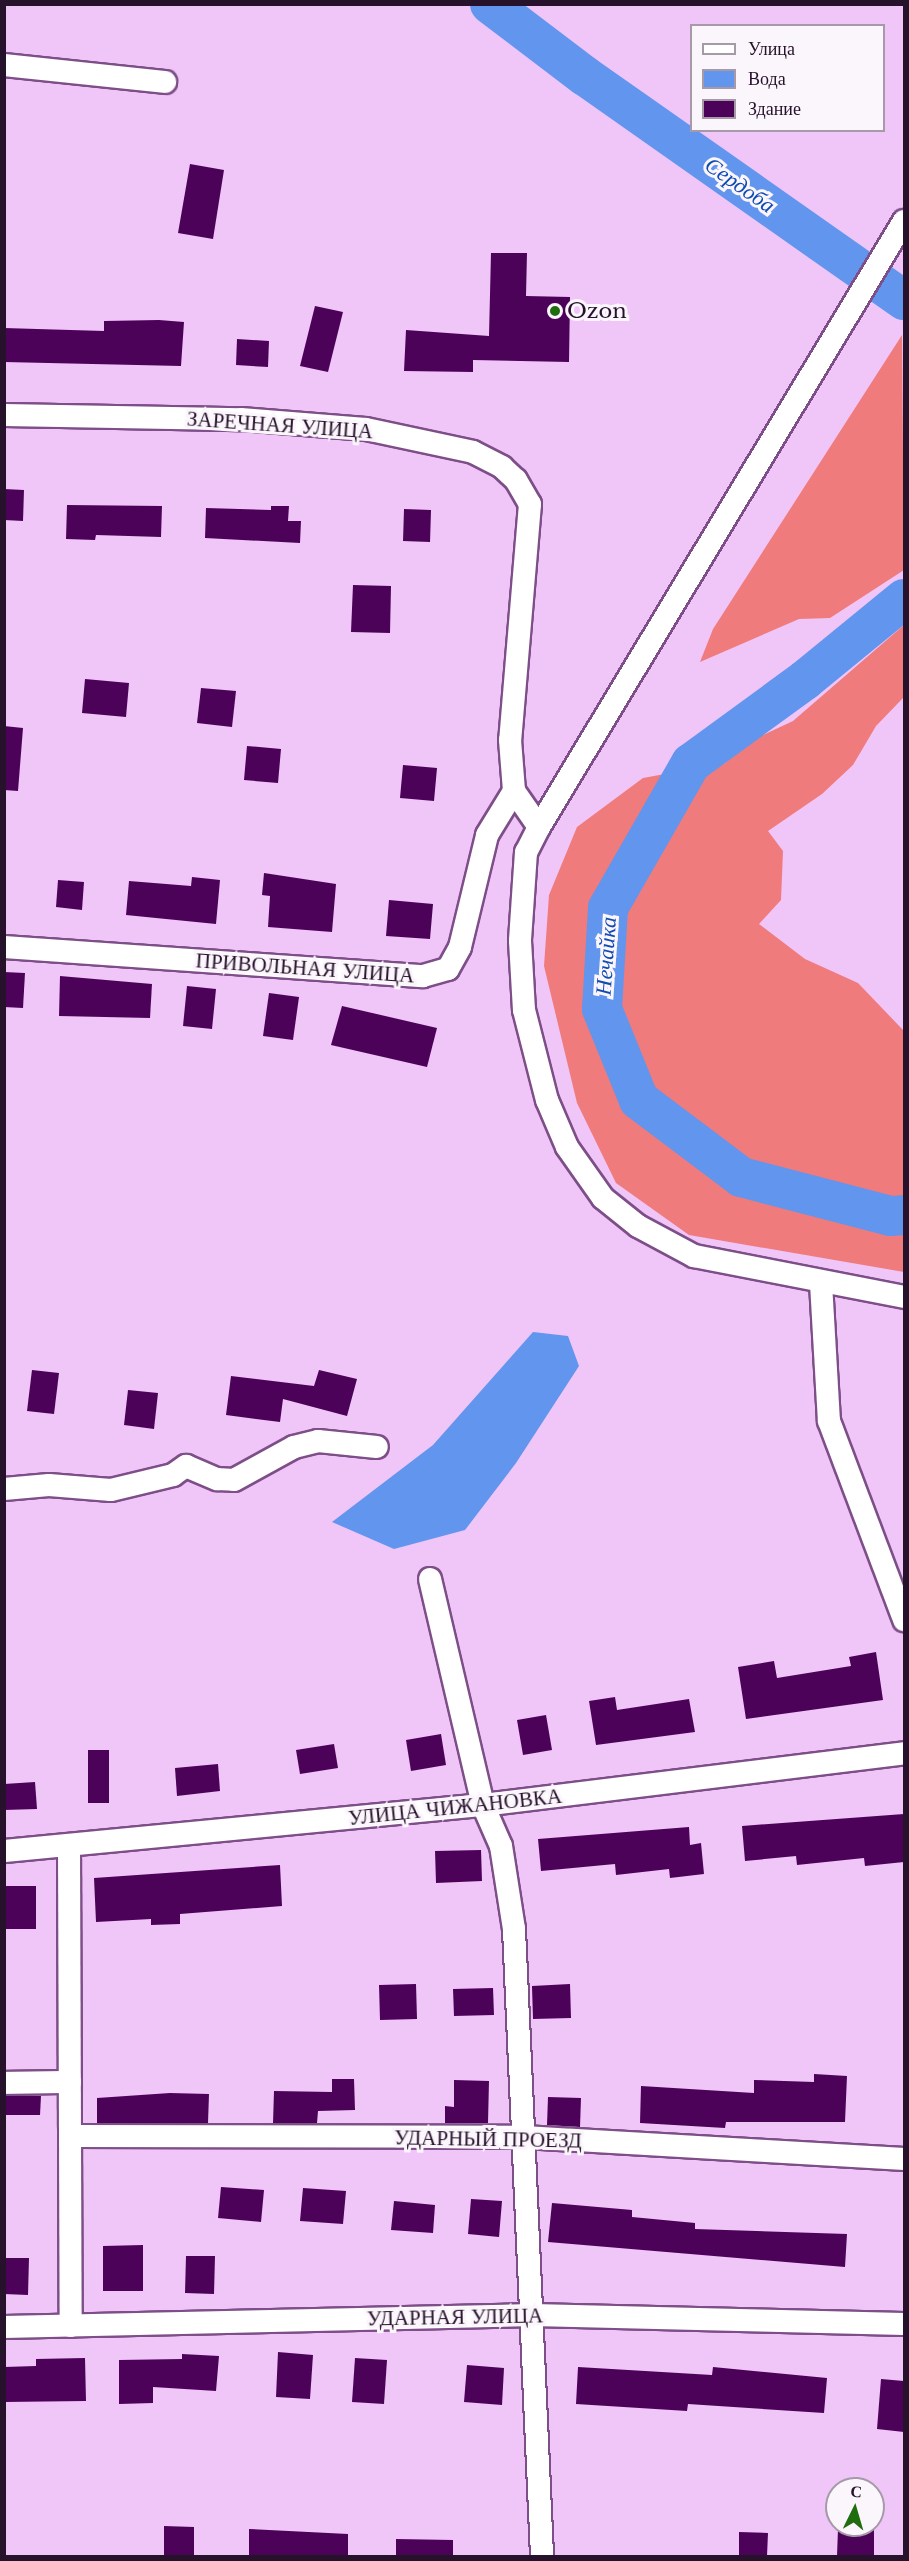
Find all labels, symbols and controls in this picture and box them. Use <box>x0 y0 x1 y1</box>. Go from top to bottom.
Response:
legend <box>690 24 885 132</box>
text: Улица <box>748 38 795 60</box>
text: Вода <box>748 68 786 90</box>
text: Здание <box>748 98 801 120</box>
water label: Сердоба <box>700 151 780 219</box>
place label: Ozon <box>567 298 627 324</box>
marker: Ozon <box>548 304 562 318</box>
street label: ЗАРЕЧНАЯ УЛИЦА <box>186 406 374 444</box>
water label: Нечайка <box>590 916 622 996</box>
street label: ПРИВОЛЬНАЯ УЛИЦА <box>195 948 415 988</box>
street label: УЛИЦА ЧИЖАНОВКА <box>347 1783 563 1831</box>
street label: УДАРНЫЙ ПРОЕЗД <box>394 2125 582 2153</box>
street label: УДАРНАЯ УЛИЦА <box>367 2303 543 2331</box>
north arrow <box>825 2477 885 2537</box>
text: С <box>850 2481 863 2502</box>

